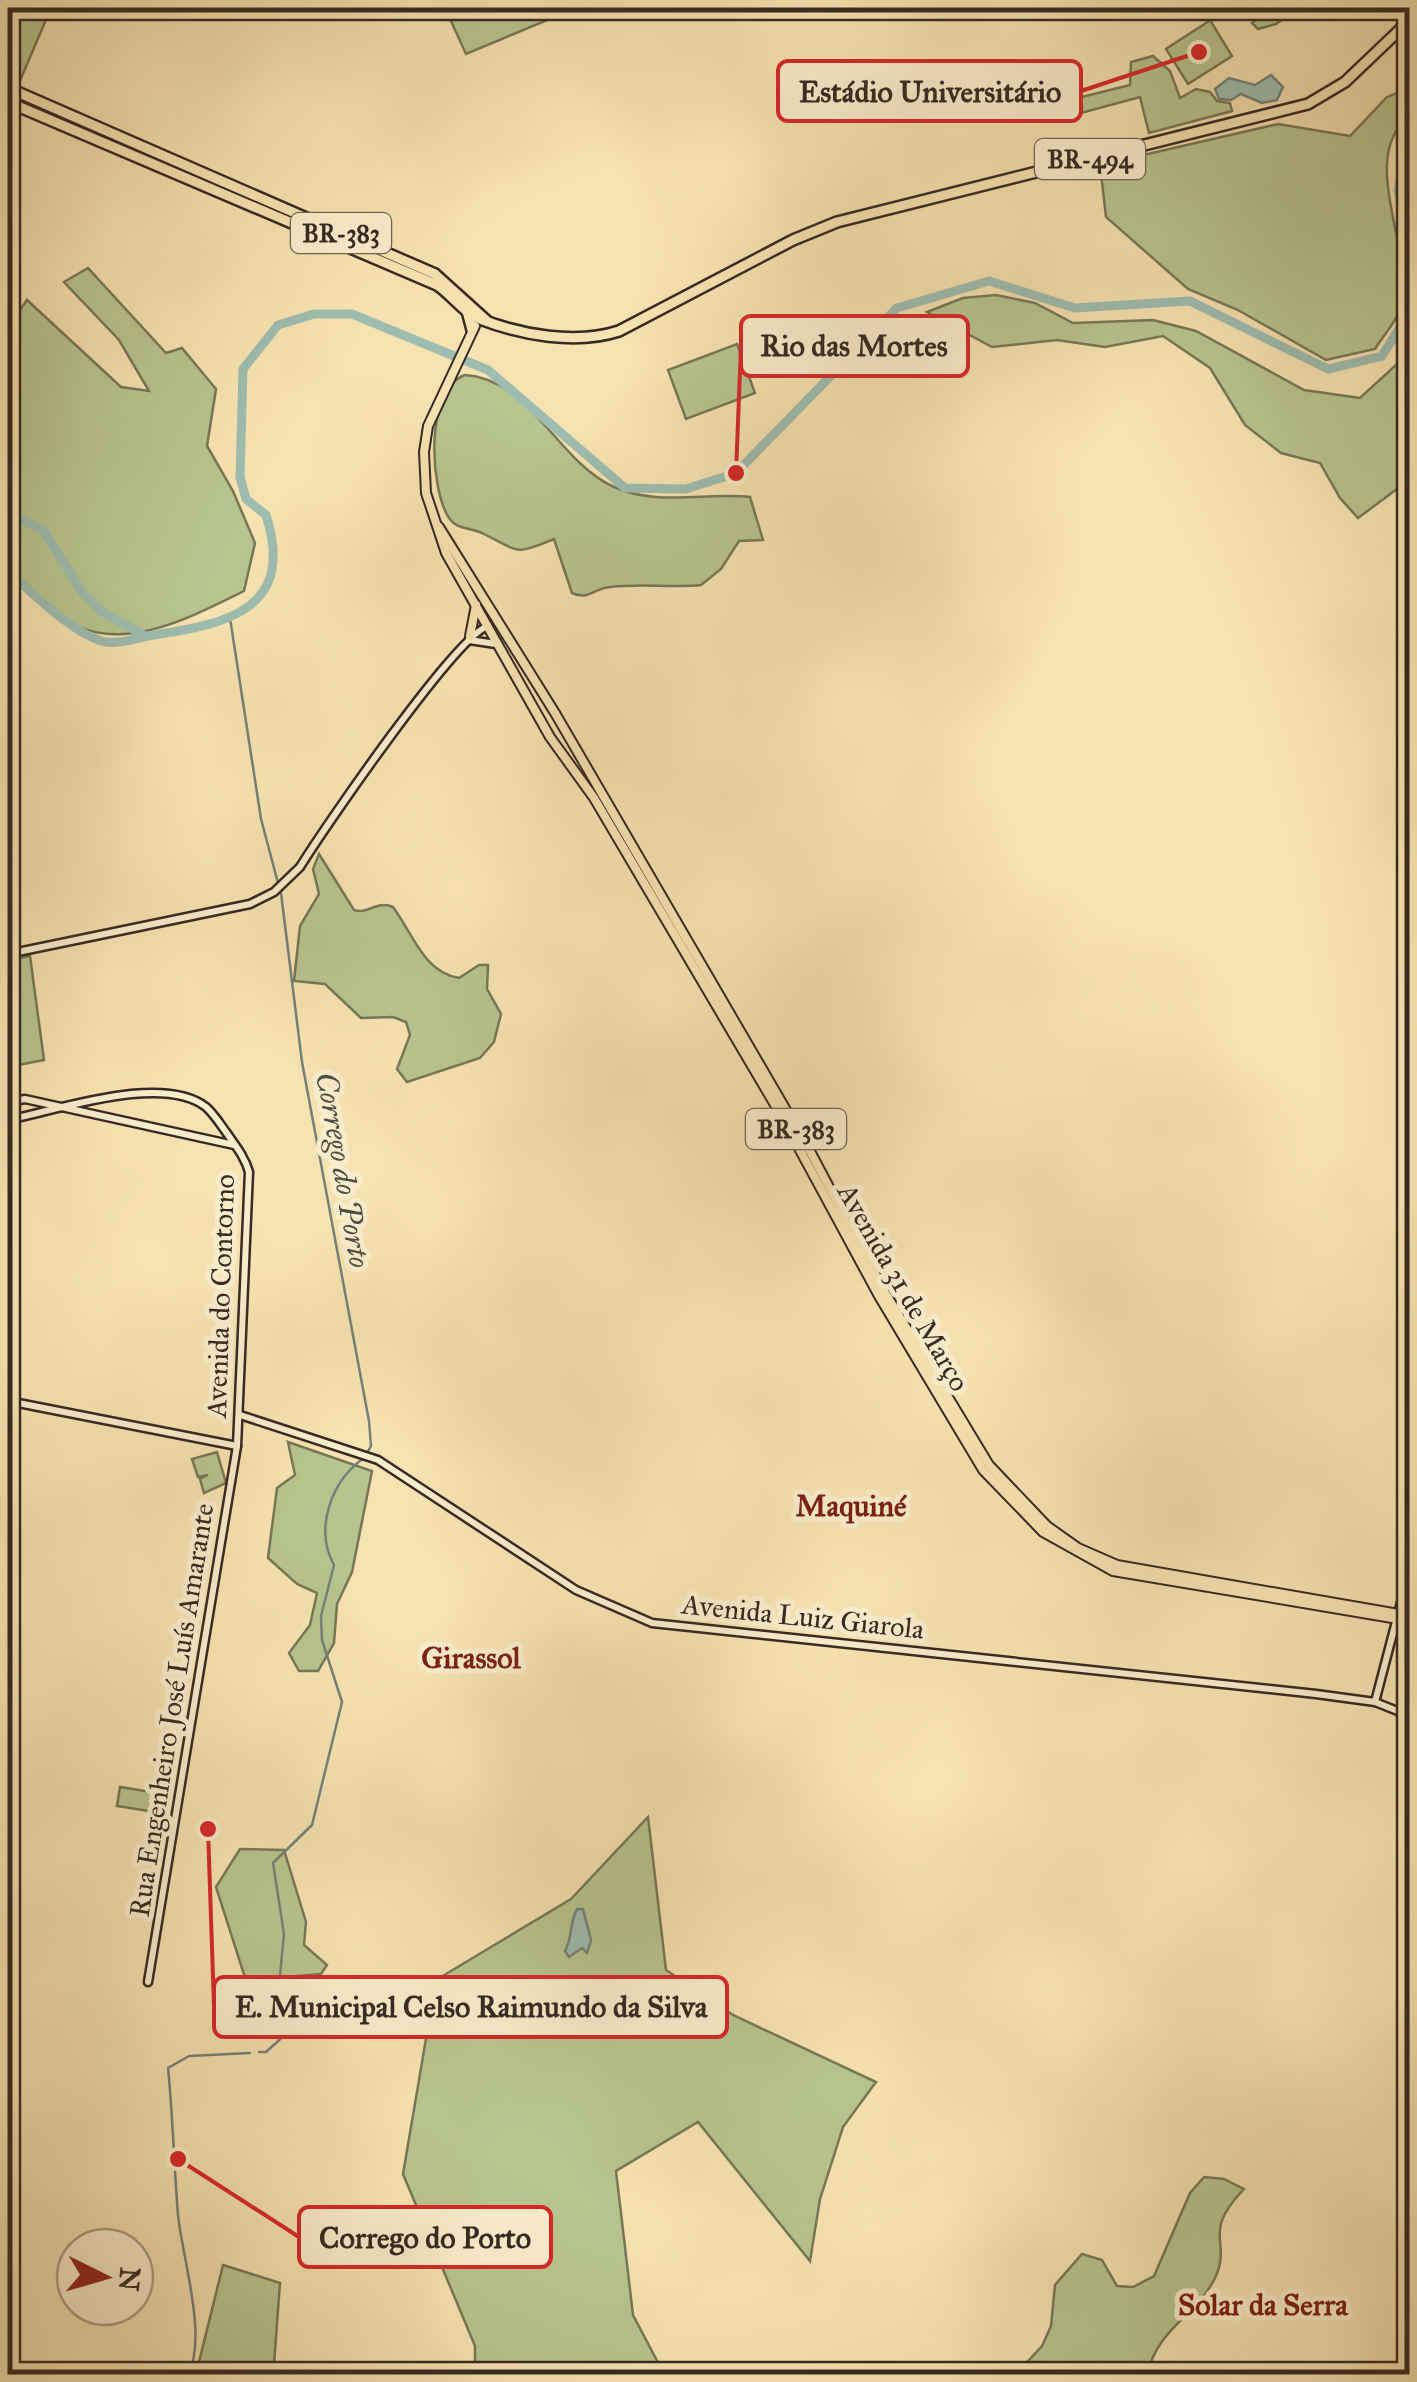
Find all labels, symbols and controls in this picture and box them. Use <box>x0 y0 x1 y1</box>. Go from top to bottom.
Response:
callout: Estádio Universitário <box>778 61 1081 121</box>
text: Estádio Universitário <box>799 74 1061 110</box>
road number: BR-494 <box>1035 139 1145 179</box>
road number: BR-383 <box>291 213 391 253</box>
callout: Rio das Mortes <box>741 316 968 376</box>
text: Rio das Mortes <box>760 328 948 364</box>
water label: Corrego do Porto <box>308 1069 378 1271</box>
road number: BR-383 <box>746 1109 846 1149</box>
street label: Avenida do Contorno <box>199 1173 242 1420</box>
street label: Avenida 31 de Março <box>829 1176 977 1397</box>
district label: Maquiné <box>796 1488 907 1524</box>
street label: Rua Engenheiro José Luís Amarante <box>121 1501 222 1919</box>
street label: Avenida Luiz Giarola <box>679 1586 926 1647</box>
district label: Girassol <box>421 1640 522 1676</box>
callout: E. Municipal Celso Raimundo da Silva <box>214 1977 727 2037</box>
text: E. Municipal Celso Raimundo da Silva <box>235 1989 709 2025</box>
callout: Corrego do Porto <box>299 2207 551 2267</box>
text: Corrego do Porto <box>319 2220 531 2256</box>
north arrow <box>55 2227 155 2327</box>
text: N <box>111 2266 148 2293</box>
district label: Solar da Serra <box>1178 2287 1349 2323</box>

